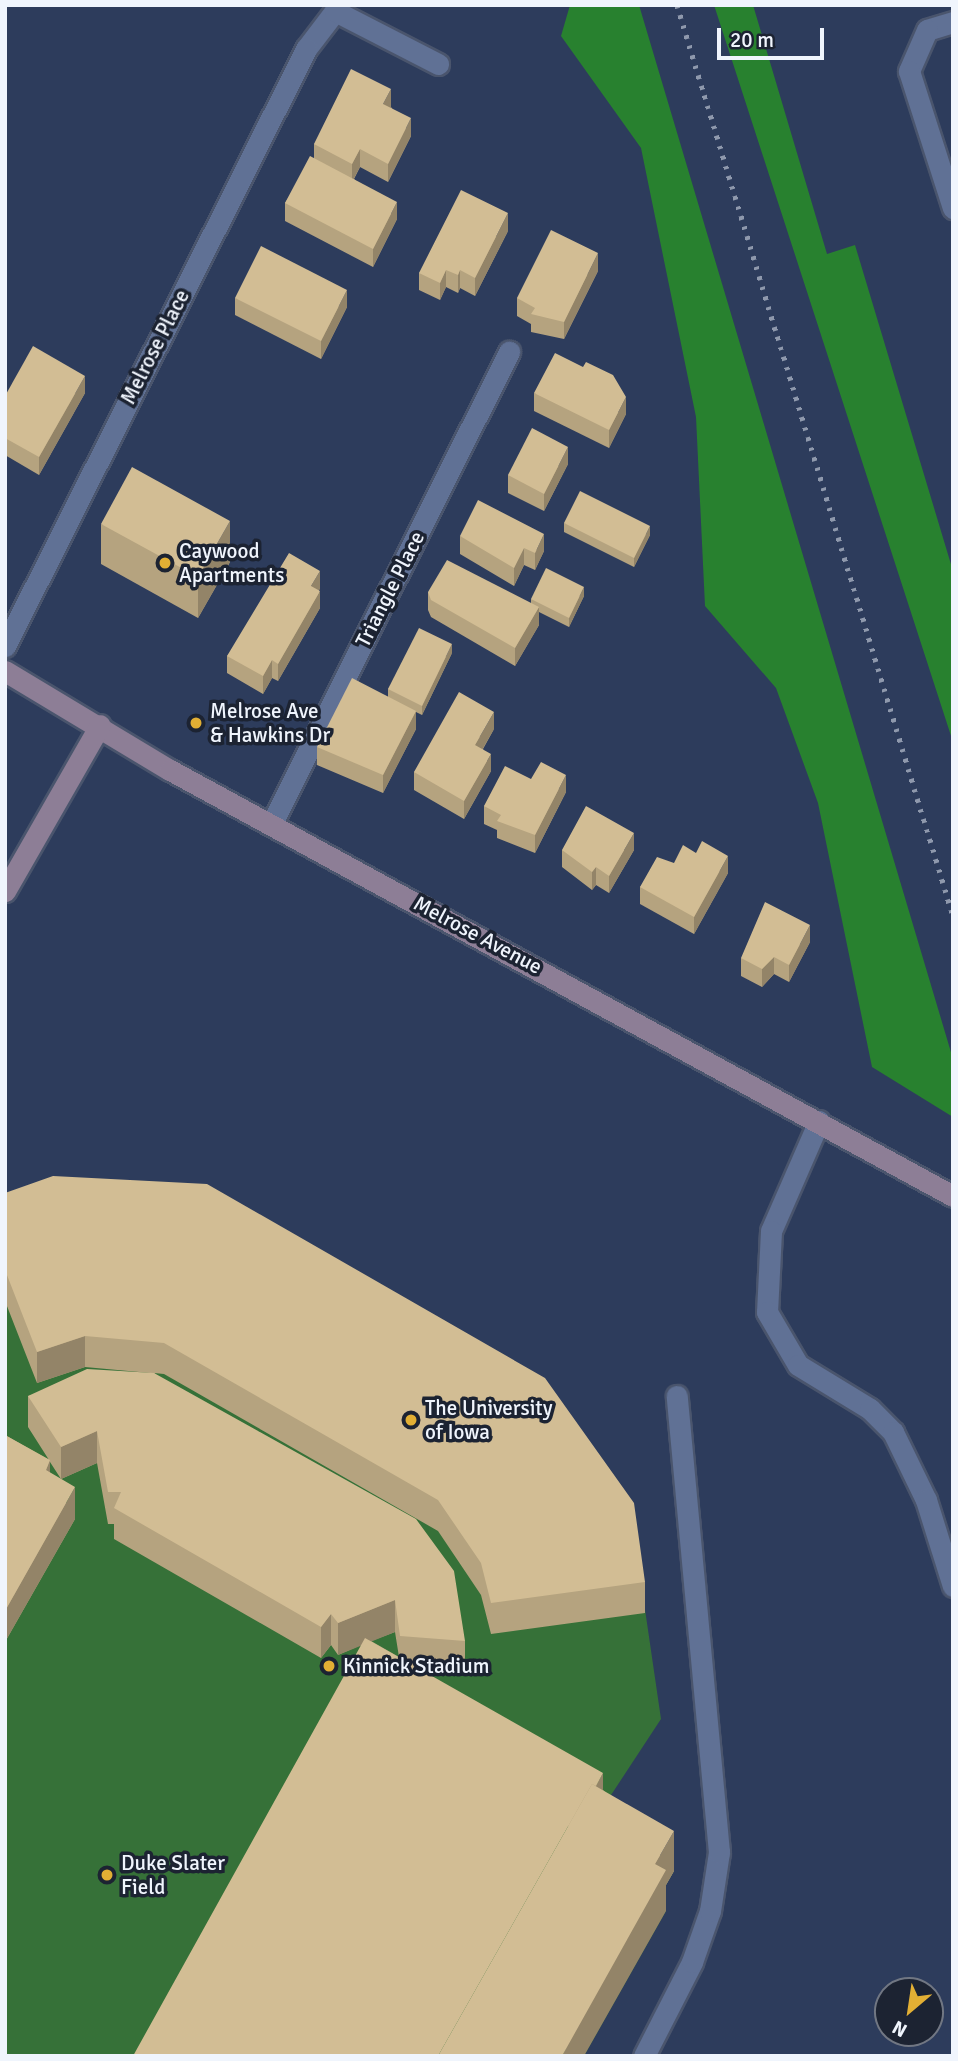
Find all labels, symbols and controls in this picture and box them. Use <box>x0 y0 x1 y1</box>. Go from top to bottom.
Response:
scale bar <box>720 14 827 58</box>
text: 20 m <box>730 27 774 53</box>
street label: Melrose Place <box>115 286 195 408</box>
street label: Triangle Place <box>350 527 430 651</box>
place label: Caywood Apartments <box>179 538 284 588</box>
marker: Caywood Apartments <box>157 555 173 571</box>
place label: Melrose Ave & Hawkins Dr <box>210 698 330 748</box>
marker: Melrose Ave & Hawkins Dr <box>188 715 204 731</box>
street label: Melrose Avenue <box>409 891 547 979</box>
place label: The University of Iowa <box>425 1395 552 1445</box>
marker: The University of Iowa <box>403 1412 419 1428</box>
place label: Kinnick Stadium <box>343 1653 489 1679</box>
marker: Kinnick Stadium <box>321 1658 337 1674</box>
place label: Duke Slater Field <box>121 1850 225 1900</box>
marker: Duke Slater Field <box>99 1867 115 1883</box>
north arrow <box>874 1977 944 2047</box>
text: N <box>888 2015 911 2042</box>

